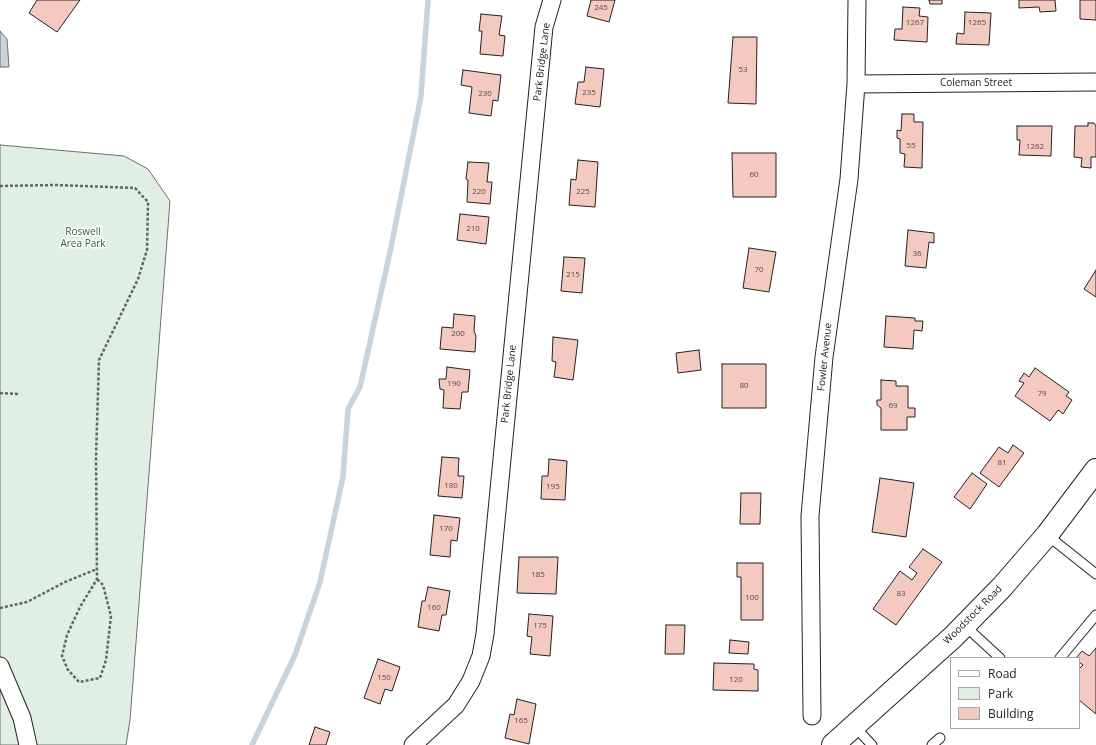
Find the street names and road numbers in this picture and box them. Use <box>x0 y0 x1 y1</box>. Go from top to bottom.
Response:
street label: Park Bridge Lane <box>531 22 553 102</box>
street label: Coleman Street <box>940 77 1012 89</box>
street label: Fowler Avenue <box>815 322 835 392</box>
street label: Park Bridge Lane <box>499 344 519 424</box>
street label: Woodstock Road <box>941 583 1005 647</box>

